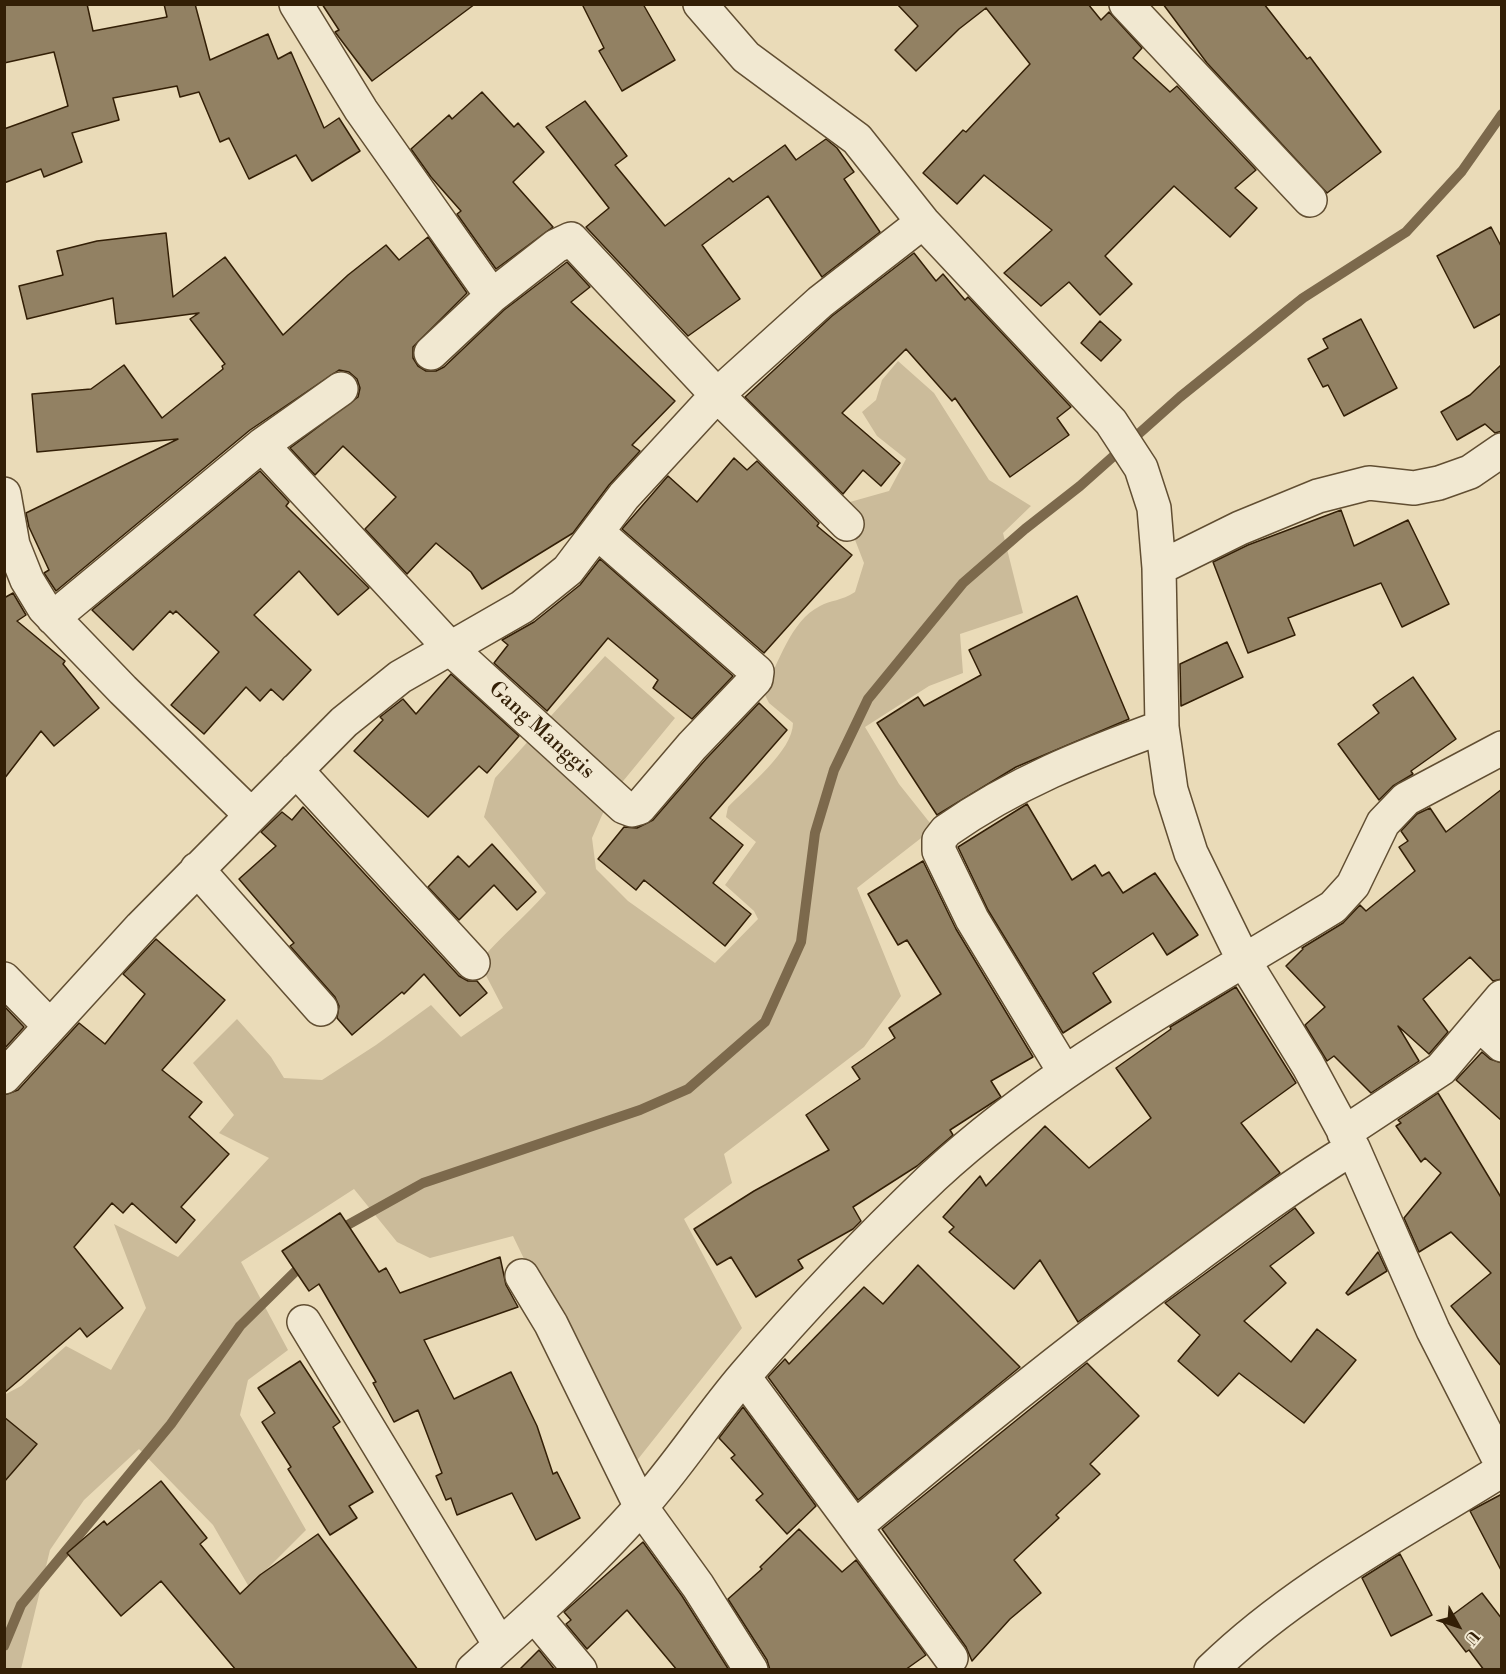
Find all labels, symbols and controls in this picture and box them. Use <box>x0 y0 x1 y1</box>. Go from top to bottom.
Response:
street label: Gang Manggis <box>483 677 599 785</box>
north arrow <box>1428 1596 1488 1656</box>
text: U <box>1460 1626 1483 1649</box>

